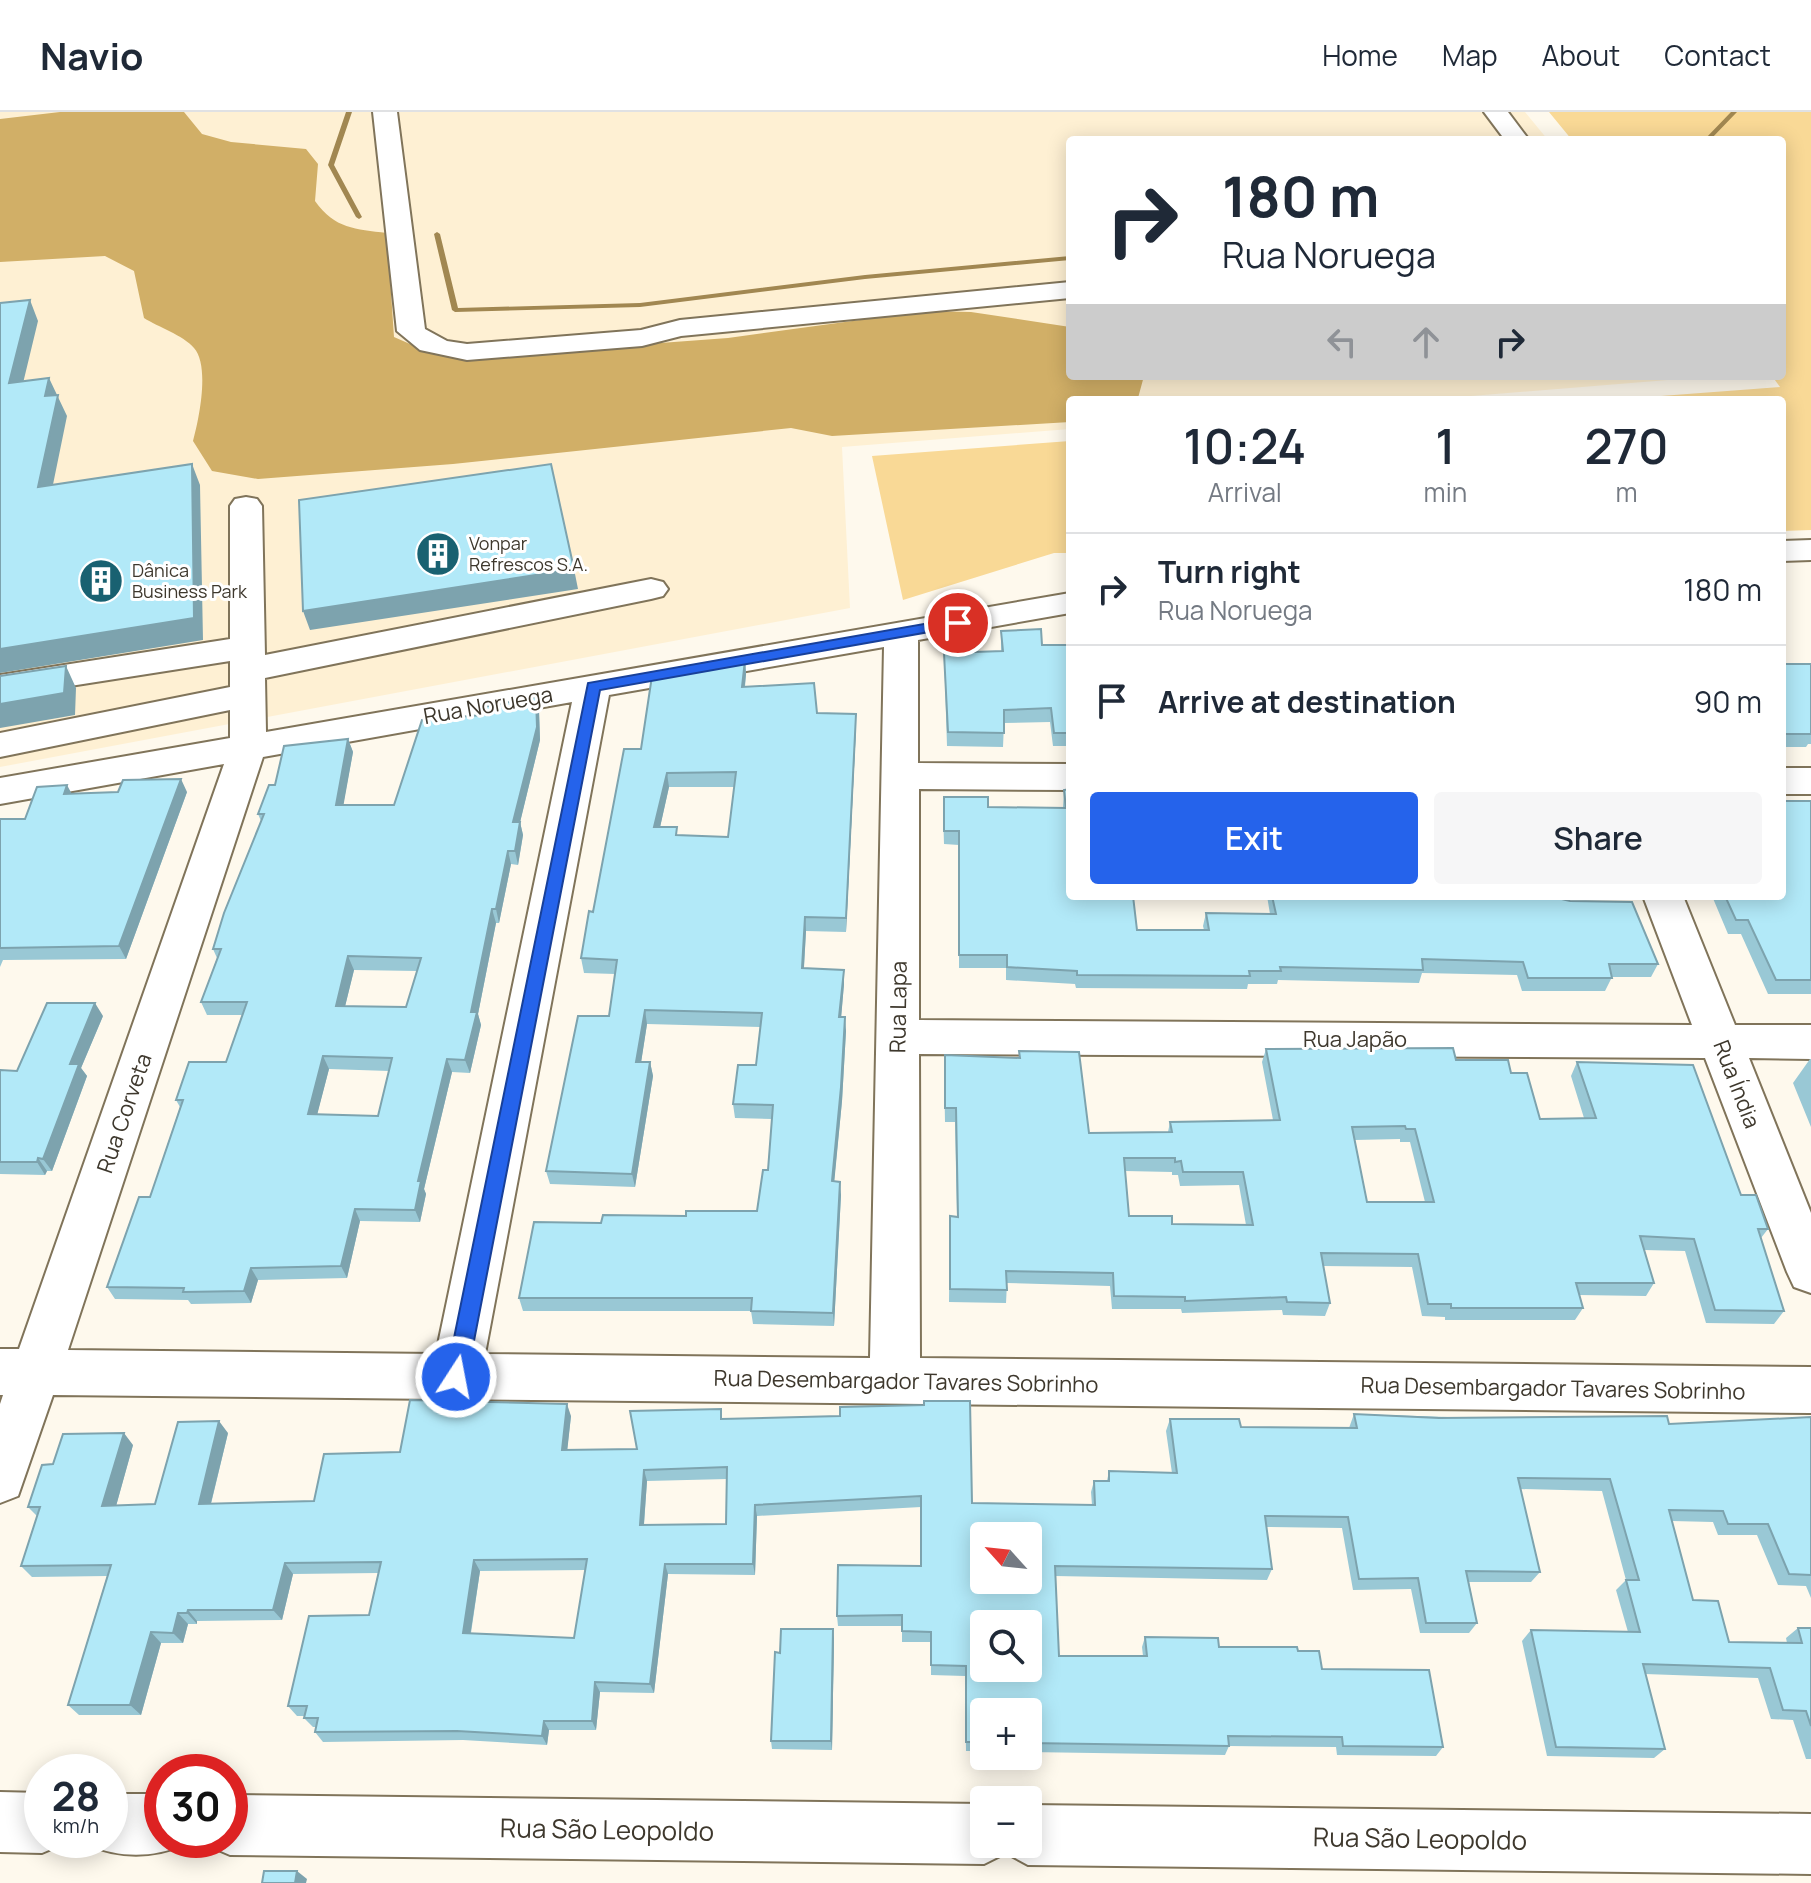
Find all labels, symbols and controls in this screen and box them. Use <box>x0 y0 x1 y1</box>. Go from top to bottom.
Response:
text: Navio <box>40 29 144 81</box>
text: Home <box>1322 36 1398 74</box>
text: Map <box>1442 36 1498 74</box>
text: About <box>1542 36 1620 74</box>
text: Contact <box>1664 36 1771 74</box>
text: 180 m <box>1222 157 1379 234</box>
icon: right <box>1090 168 1194 272</box>
text: Rua Noruega <box>1222 230 1436 279</box>
icon: left <box>1320 320 1364 364</box>
icon: ahead <box>1404 320 1448 364</box>
icon: right <box>1488 320 1532 364</box>
text: 10:24 <box>1183 413 1306 478</box>
text: 1 <box>1435 413 1456 478</box>
text: 270 <box>1585 413 1669 478</box>
text: Arrival <box>1208 474 1282 510</box>
text: min <box>1424 474 1467 510</box>
text: m <box>1616 474 1638 510</box>
building icon: Vonpar Refrescos S.A. <box>414 530 462 578</box>
place label: Vonpar Refrescos S.A. <box>469 531 588 576</box>
text: Turn right <box>1158 551 1301 592</box>
building icon: Dânica Business Park <box>77 557 125 605</box>
place label: Dânica Business Park <box>132 558 248 603</box>
icon: right <box>1090 567 1134 611</box>
text: 180 m <box>1683 569 1762 610</box>
pin <box>924 589 992 657</box>
text: Rua Noruega <box>1158 592 1313 628</box>
icon: arrive <box>936 601 980 645</box>
street label: Rua Noruega <box>421 679 555 731</box>
icon: arrive <box>1090 679 1134 723</box>
text: Arrive at destination <box>1158 681 1456 722</box>
text: 90 m <box>1694 681 1762 722</box>
button: Exit <box>1090 792 1418 884</box>
button: Share <box>1434 792 1762 884</box>
street label: Rua Lapa <box>882 961 914 1053</box>
street label: Rua Japão <box>1303 1024 1407 1054</box>
street label: Rua Índia <box>1706 1036 1768 1132</box>
street label: Rua Corveta <box>89 1049 159 1177</box>
position arrow <box>414 1335 498 1419</box>
street label: Rua Desembargador Tavares Sobrinho <box>713 1363 1099 1399</box>
street label: Rua Desembargador Tavares Sobrinho <box>1360 1370 1746 1406</box>
north arrow <box>970 1522 1042 1594</box>
map controls <box>970 1522 1042 1858</box>
button: search <box>970 1610 1042 1682</box>
button: + <box>970 1698 1042 1770</box>
speed limit sign: 30 <box>144 1754 248 1858</box>
text: 28 <box>52 1768 100 1823</box>
button: − <box>970 1786 1042 1858</box>
street label: Rua São Leopoldo <box>500 1809 714 1849</box>
text: km/h <box>53 1812 99 1839</box>
street label: Rua São Leopoldo <box>1313 1818 1527 1858</box>

